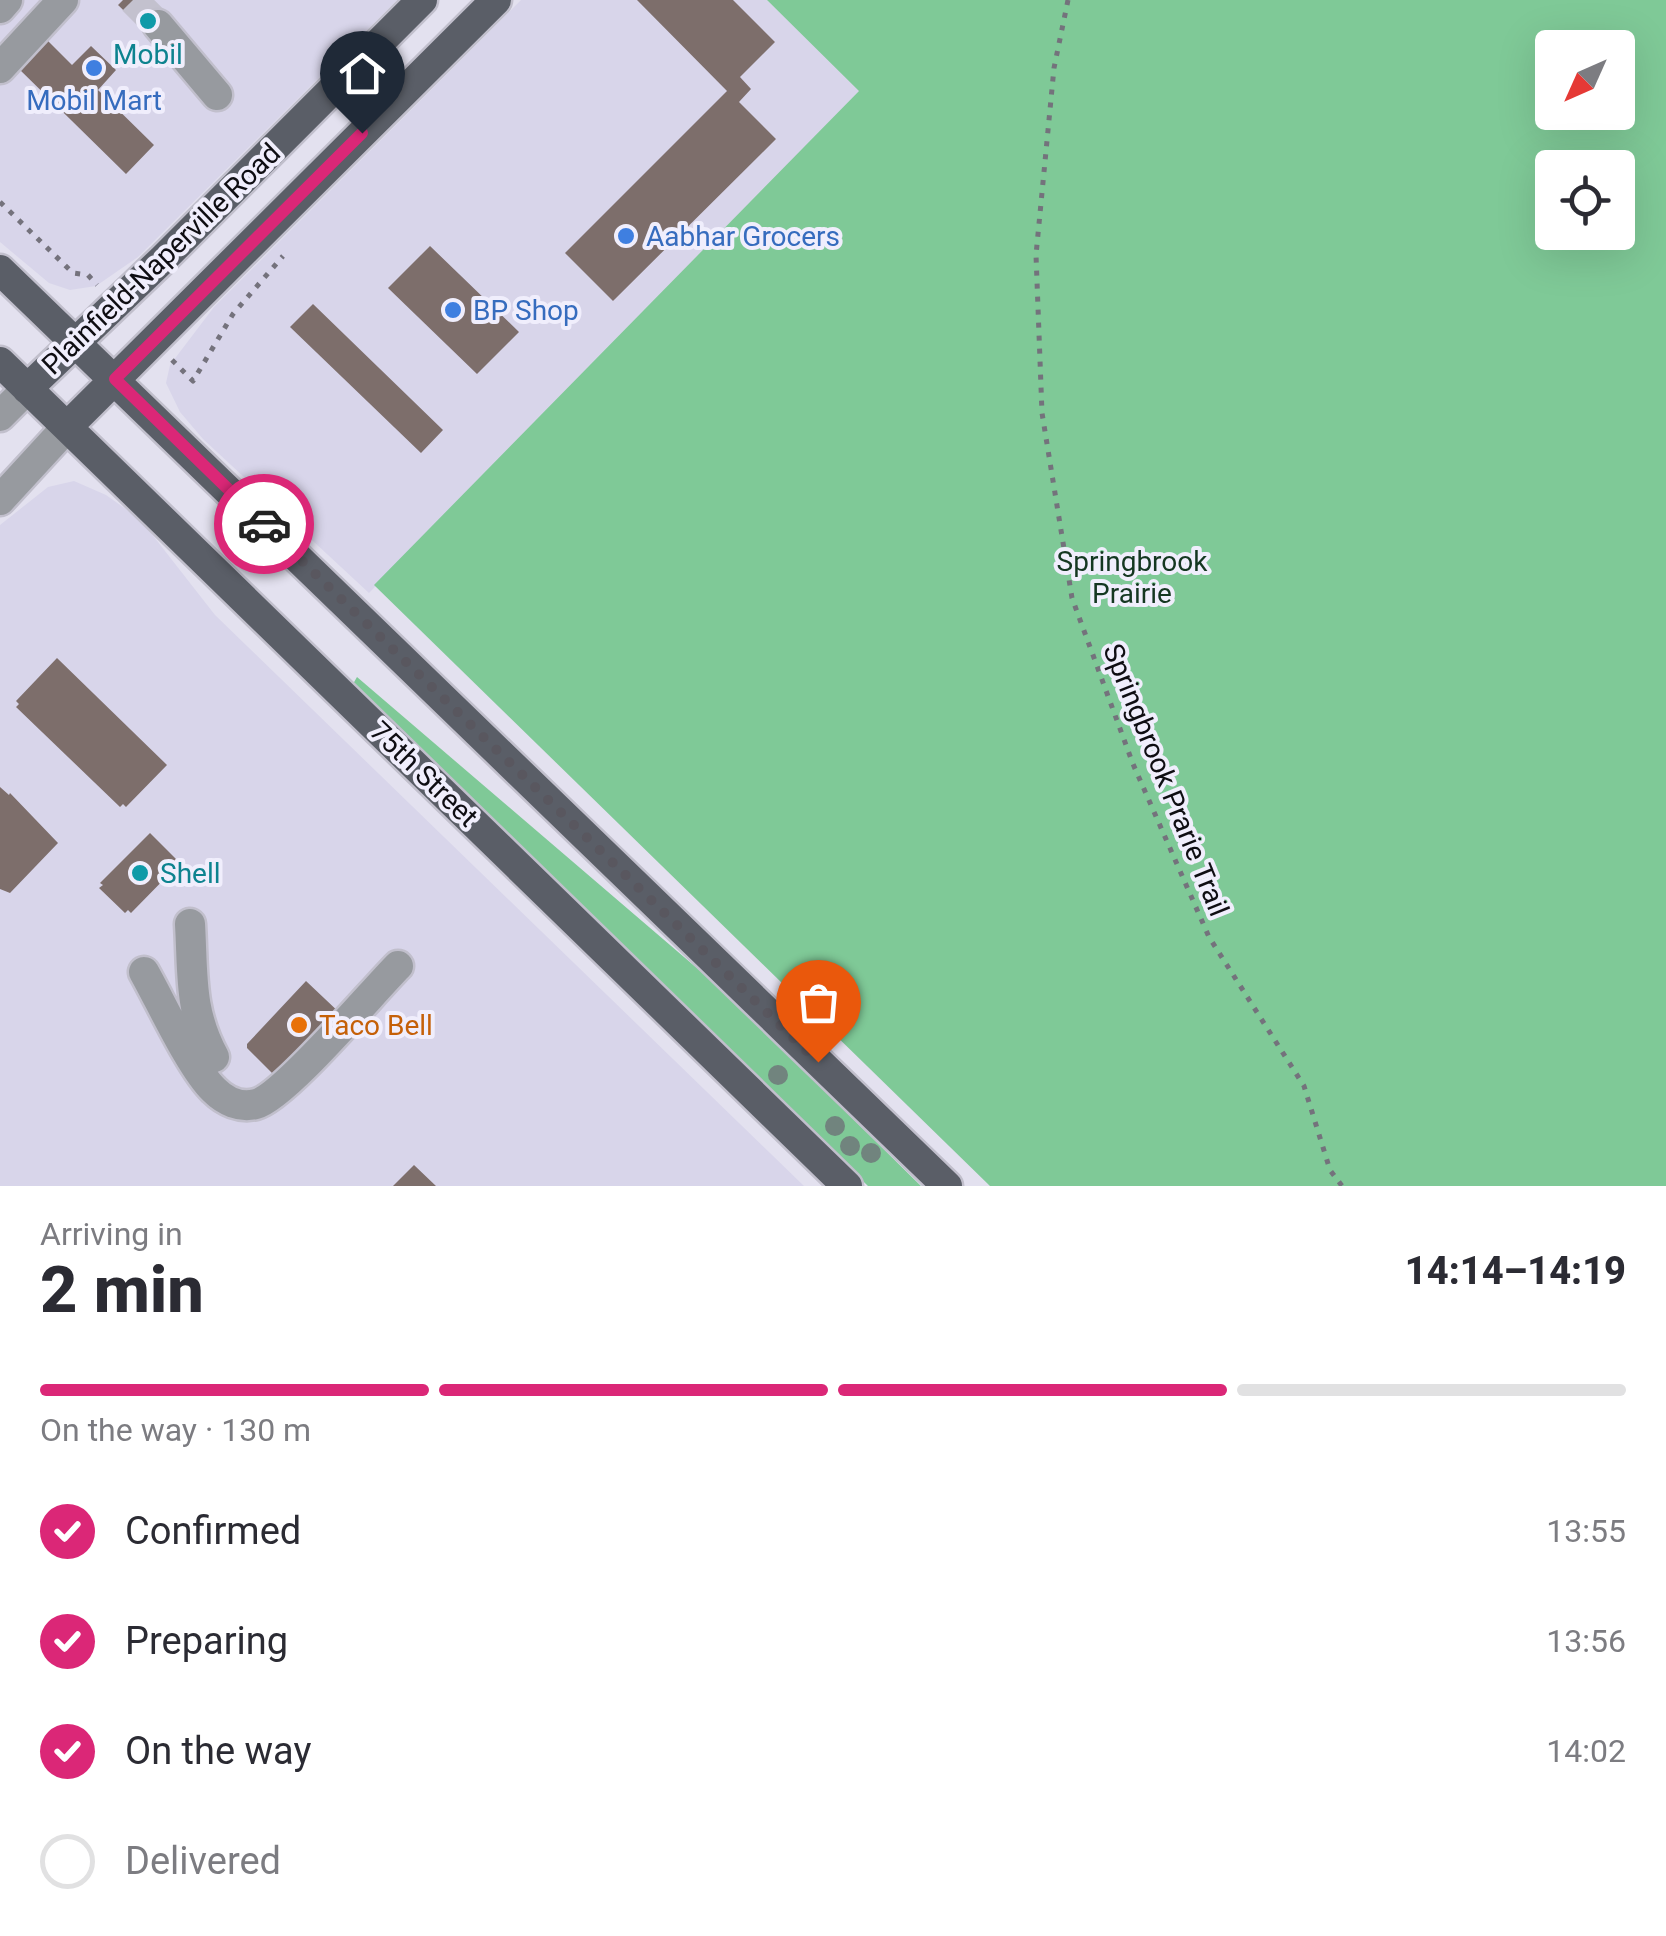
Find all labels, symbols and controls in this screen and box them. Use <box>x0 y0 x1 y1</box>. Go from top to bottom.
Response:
marker: Mobil <box>137 10 159 32</box>
north arrow <box>1535 30 1635 130</box>
map controls <box>1535 30 1635 250</box>
pin <box>320 31 405 134</box>
place label: Mobil <box>113 38 183 71</box>
icon: home <box>335 46 390 101</box>
marker: Mobil Mart <box>83 57 105 79</box>
place label: Mobil Mart <box>26 84 162 117</box>
street label: Plainfield-Naperville Road <box>35 137 287 381</box>
button: locate <box>1535 150 1635 250</box>
place label: Aabhar Grocers <box>646 220 840 253</box>
marker: Aabhar Grocers <box>615 225 637 247</box>
place label: BP Shop <box>473 294 579 327</box>
marker: BP Shop <box>442 299 464 321</box>
courier <box>214 474 314 574</box>
icon: car <box>237 497 292 552</box>
park label: Springbrook Prairie <box>1057 545 1208 610</box>
street label: Springbrook Prarie Trail <box>1096 639 1236 921</box>
street label: 75th Street <box>363 715 485 833</box>
place label: Shell <box>160 857 221 890</box>
marker: Shell <box>129 862 151 884</box>
pin <box>776 960 861 1063</box>
icon: bag <box>791 975 846 1030</box>
place label: Taco Bell <box>319 1009 433 1042</box>
marker: Taco Bell <box>288 1014 310 1036</box>
text: Arriving in <box>40 1215 183 1253</box>
text: 14:14–14:19 <box>1405 1249 1626 1293</box>
text: 2 min <box>40 1252 204 1328</box>
text: On the way · 130 m <box>40 1411 311 1449</box>
icon: check <box>40 1504 95 1559</box>
text: Confirmed <box>125 1509 301 1553</box>
text: 13:55 <box>1546 1512 1626 1550</box>
icon: check <box>40 1614 95 1669</box>
text: Preparing <box>125 1619 288 1663</box>
text: 13:56 <box>1546 1622 1626 1660</box>
icon: check <box>40 1724 95 1779</box>
text: On the way <box>125 1729 311 1773</box>
text: 14:02 <box>1546 1732 1626 1770</box>
text: Delivered <box>125 1839 281 1883</box>

